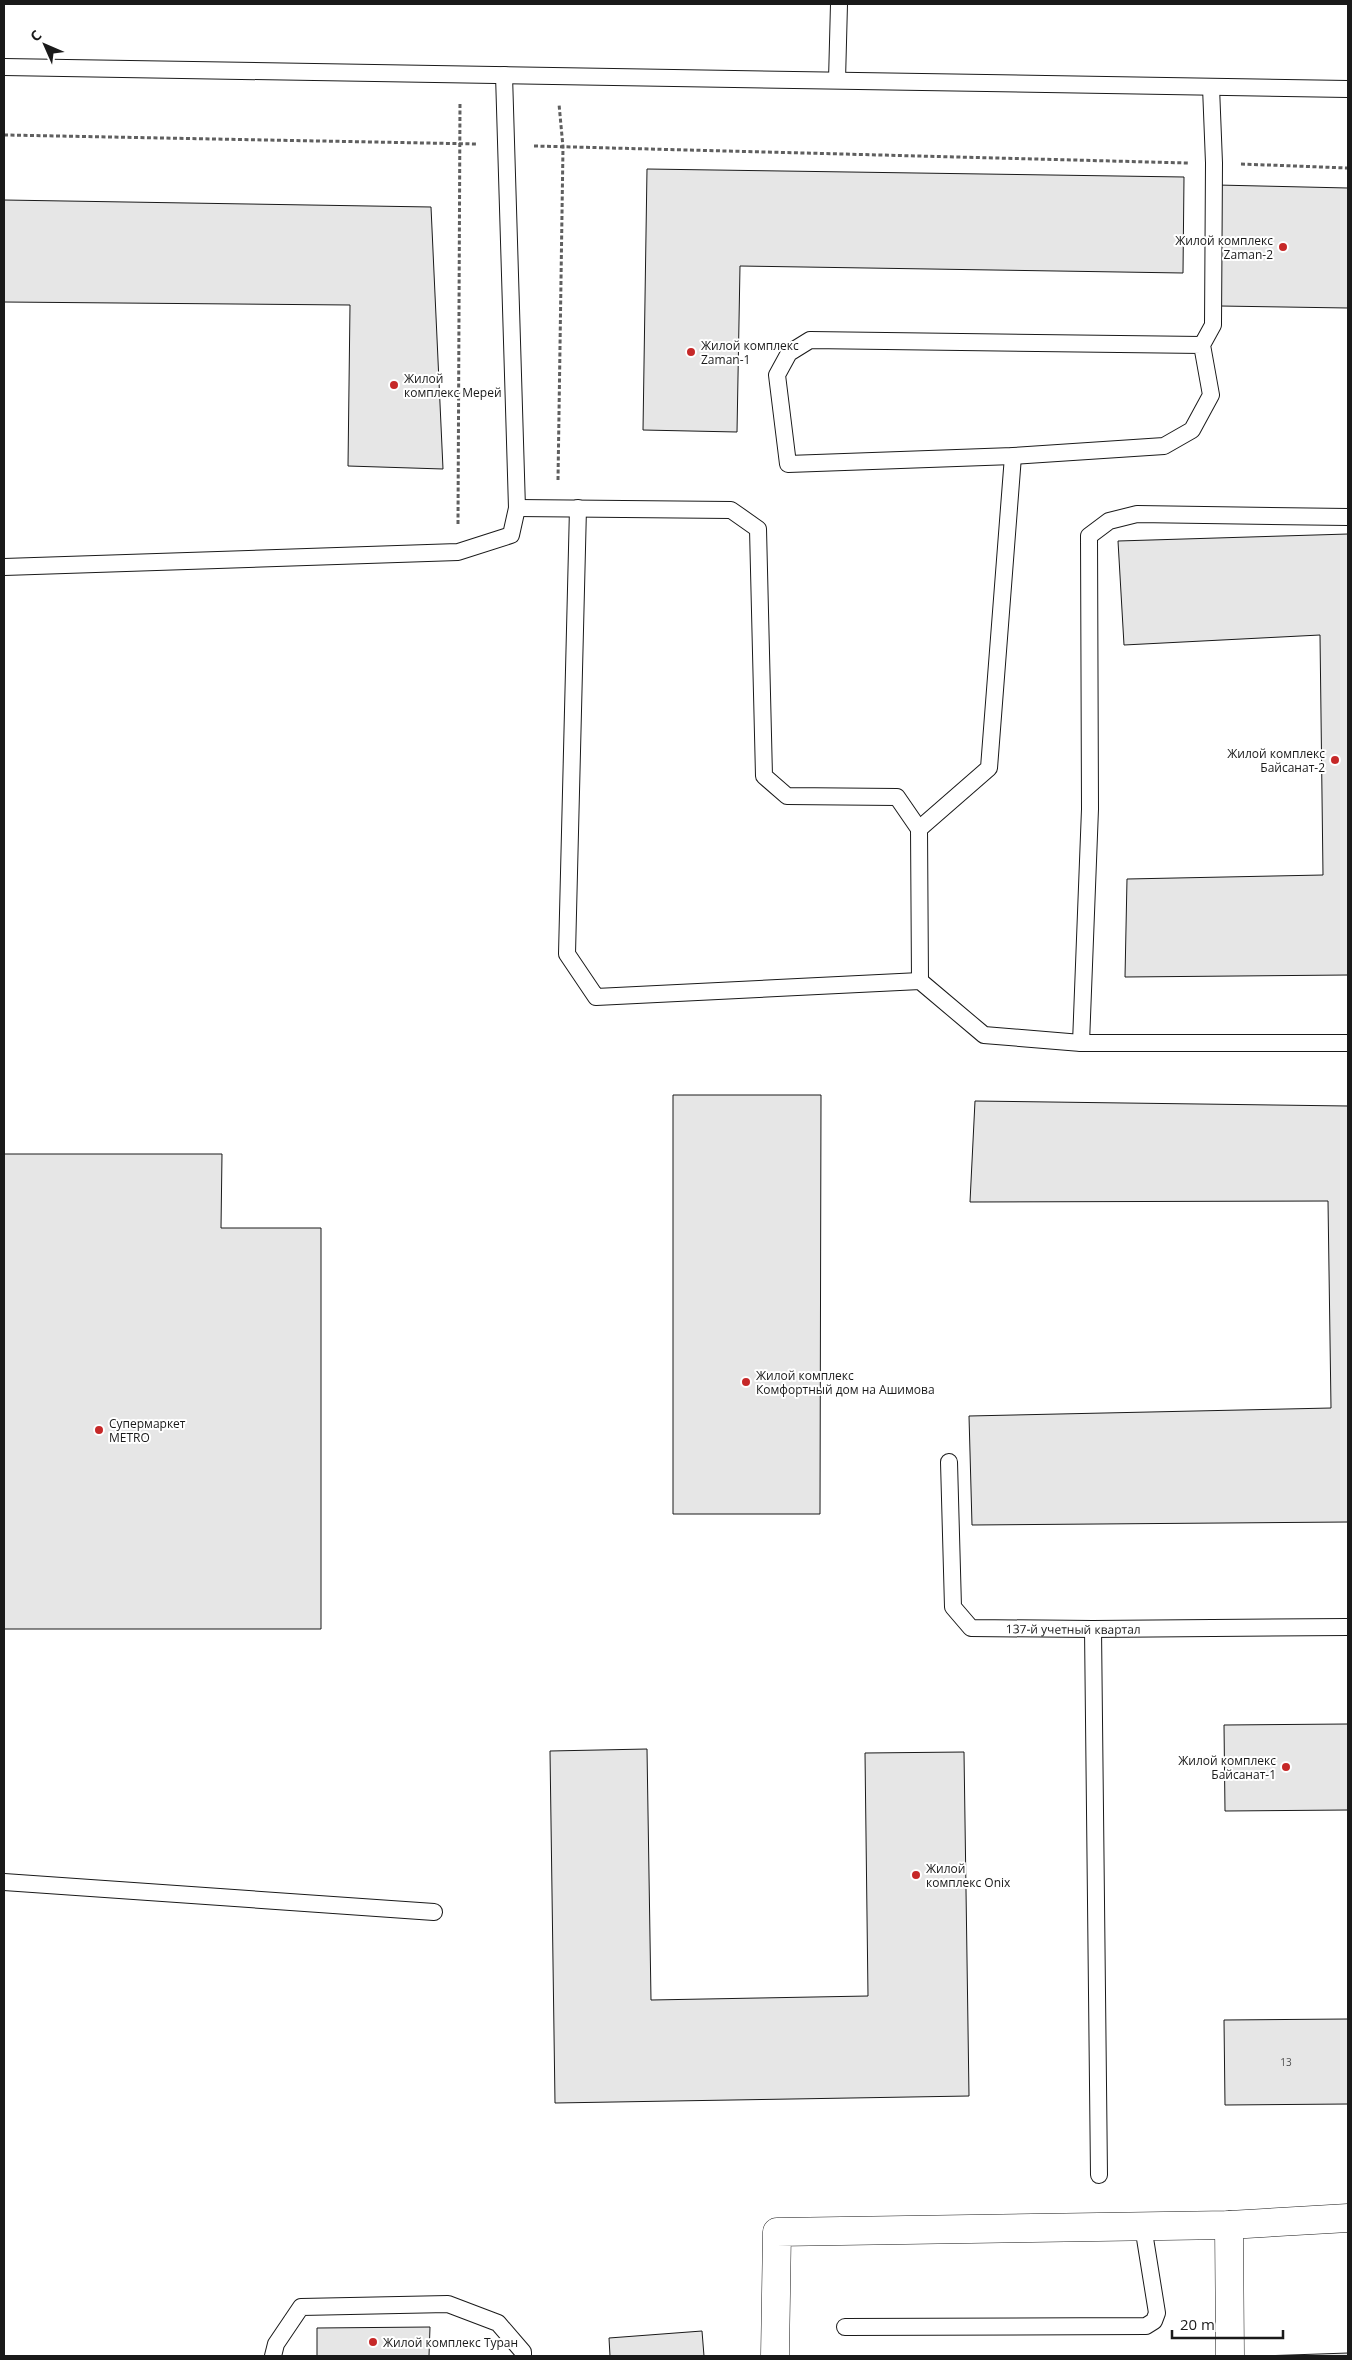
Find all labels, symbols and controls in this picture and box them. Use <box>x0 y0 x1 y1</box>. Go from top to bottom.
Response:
north arrow <box>20 20 70 70</box>
text: С <box>26 26 45 45</box>
place label: Жилой комплекс Zaman-2 <box>1175 232 1273 263</box>
marker: Жилой комплекс Zaman-2 <box>1277 241 1289 253</box>
place label: Жилой комплекс Zaman-1 <box>701 337 799 368</box>
marker: Жилой комплекс Zaman-1 <box>685 346 697 358</box>
place label: Жилой комплекс Мерей <box>404 370 502 401</box>
marker: Жилой комплекс Мерей <box>388 379 400 391</box>
place label: Жилой комплекс Байсанат-2 <box>1227 745 1325 776</box>
marker: Жилой комплекс Байсанат-2 <box>1329 754 1341 766</box>
place label: Жилой комплекс Комфортный дом на Ашимова <box>756 1367 935 1398</box>
marker: Жилой комплекс Комфортный дом на Ашимова <box>740 1376 752 1388</box>
place label: Супермаркет METRO <box>109 1415 186 1446</box>
marker: Супермаркет METRO <box>93 1424 105 1436</box>
street label: 137-й учетный квартал <box>1006 1620 1141 1638</box>
place label: Жилой комплекс Байсанат-1 <box>1178 1752 1276 1783</box>
marker: Жилой комплекс Байсанат-1 <box>1280 1761 1292 1773</box>
place label: Жилой комплекс Onix <box>926 1860 1011 1891</box>
marker: Жилой комплекс Onix <box>910 1869 922 1881</box>
house number: 13 <box>1280 2055 1292 2069</box>
scale bar <box>1172 2308 1283 2340</box>
text: 20 m <box>1180 2314 1215 2334</box>
place label: Жилой комплекс Туран <box>383 2334 518 2351</box>
marker: Жилой комплекс Туран <box>367 2336 379 2348</box>

